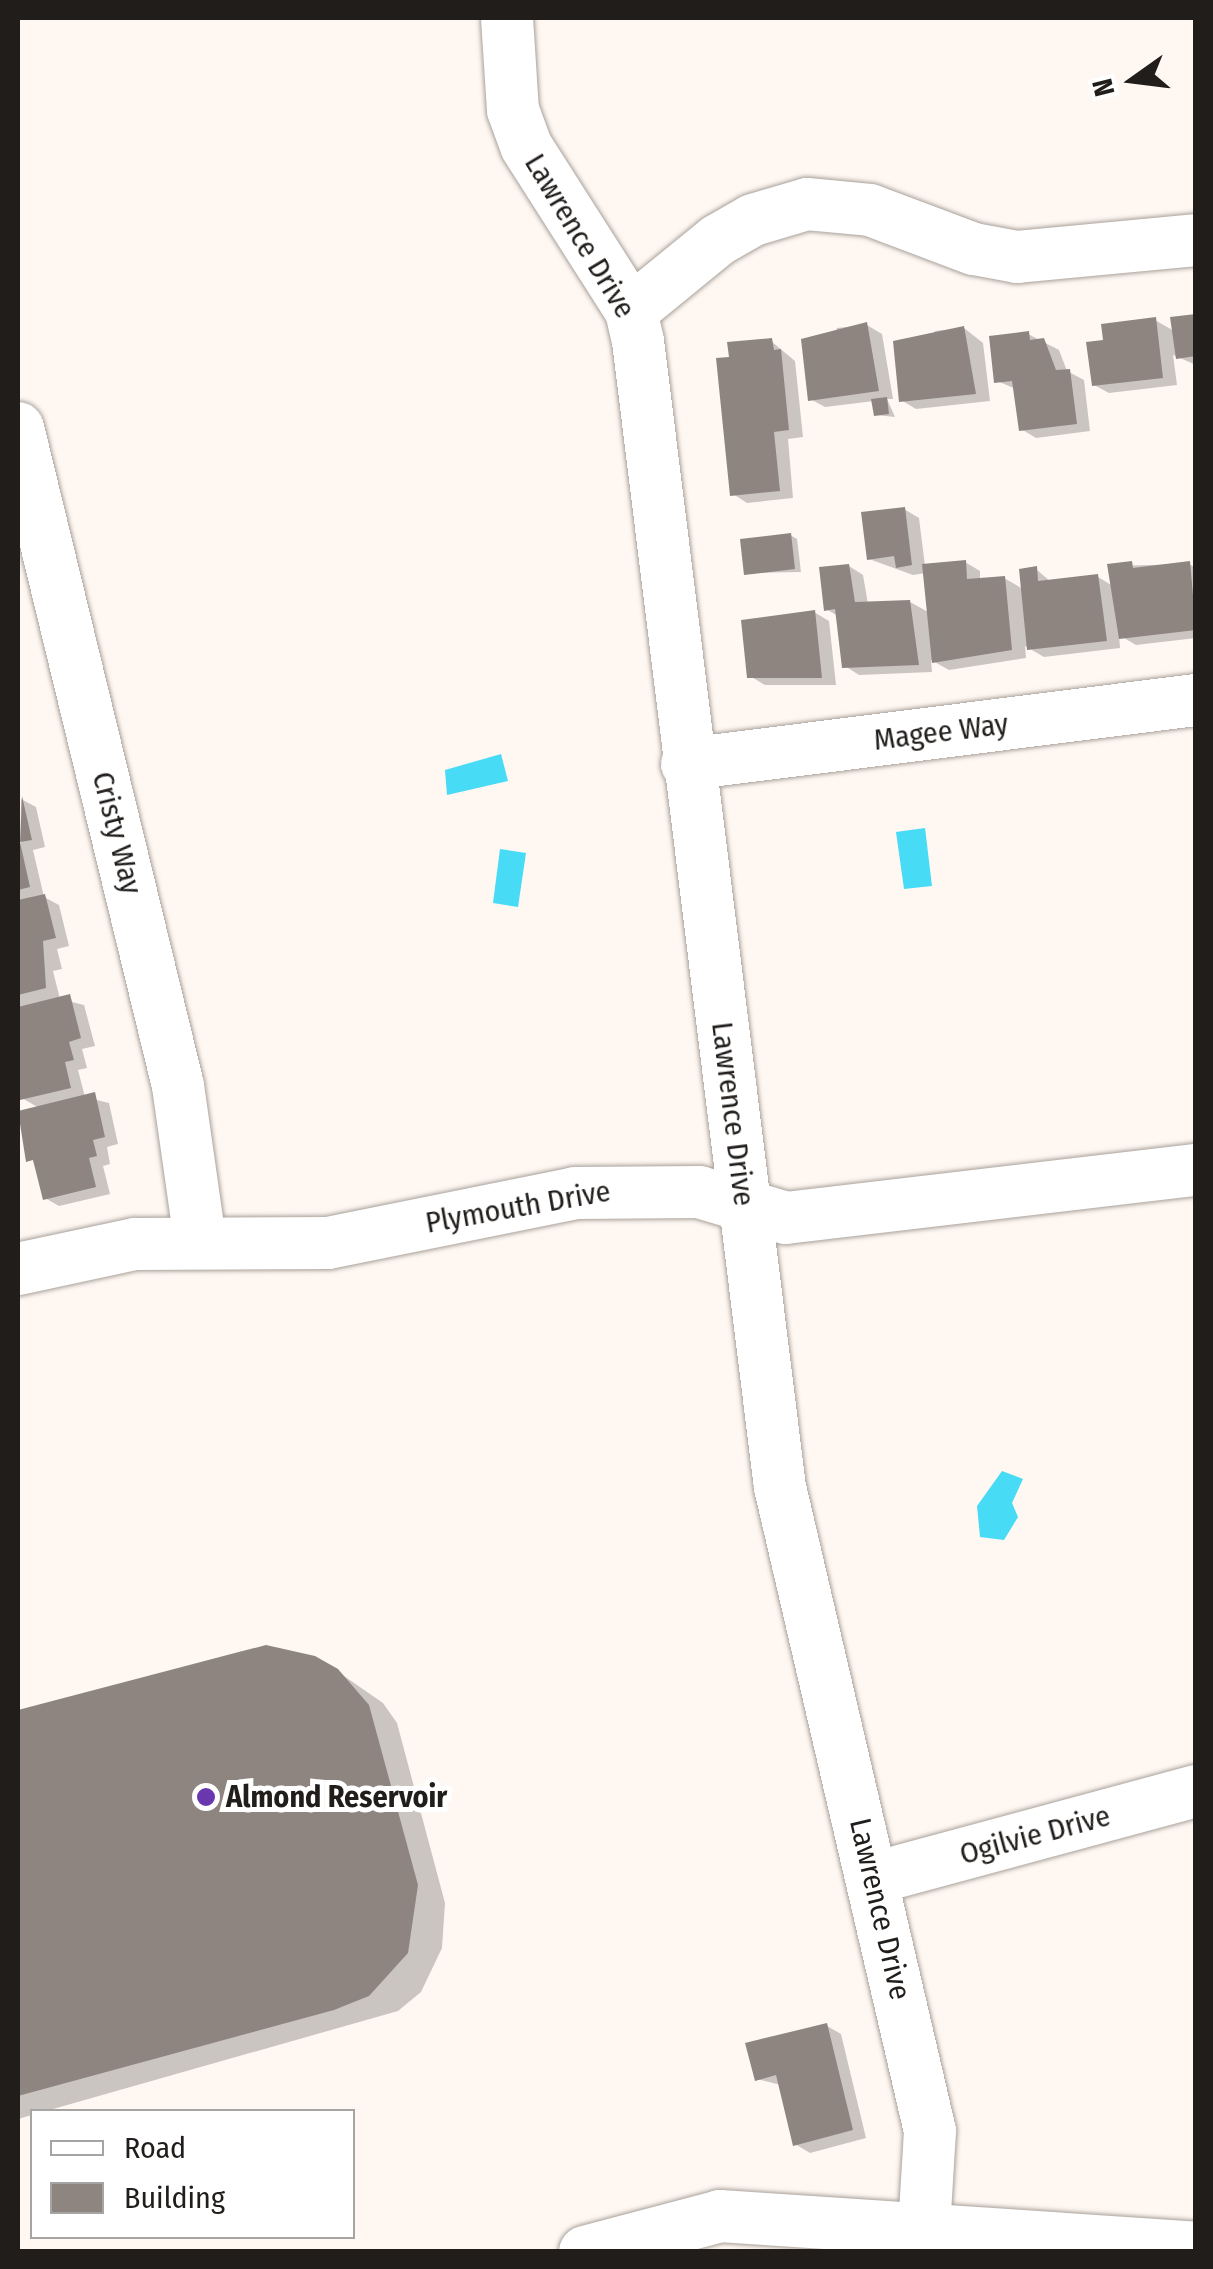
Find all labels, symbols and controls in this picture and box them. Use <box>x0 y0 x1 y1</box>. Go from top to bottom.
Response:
north arrow <box>1083 30 1183 130</box>
text: N <box>1085 75 1121 100</box>
street label: Lawrence Drive <box>517 147 643 325</box>
street label: Magee Way <box>872 706 1010 758</box>
street label: Cristy Way <box>84 768 150 898</box>
street label: Lawrence Drive <box>704 1020 762 1208</box>
street label: Plymouth Drive <box>423 1173 613 1241</box>
place label: Almond Reservoir <box>226 1779 447 1815</box>
marker: Almond Reservoir <box>195 1786 217 1808</box>
street label: Ogilvie Drive <box>956 1798 1114 1872</box>
street label: Lawrence Drive <box>842 1815 918 2003</box>
legend <box>30 2109 355 2239</box>
text: Road <box>124 2130 186 2166</box>
text: Building <box>124 2180 225 2216</box>

